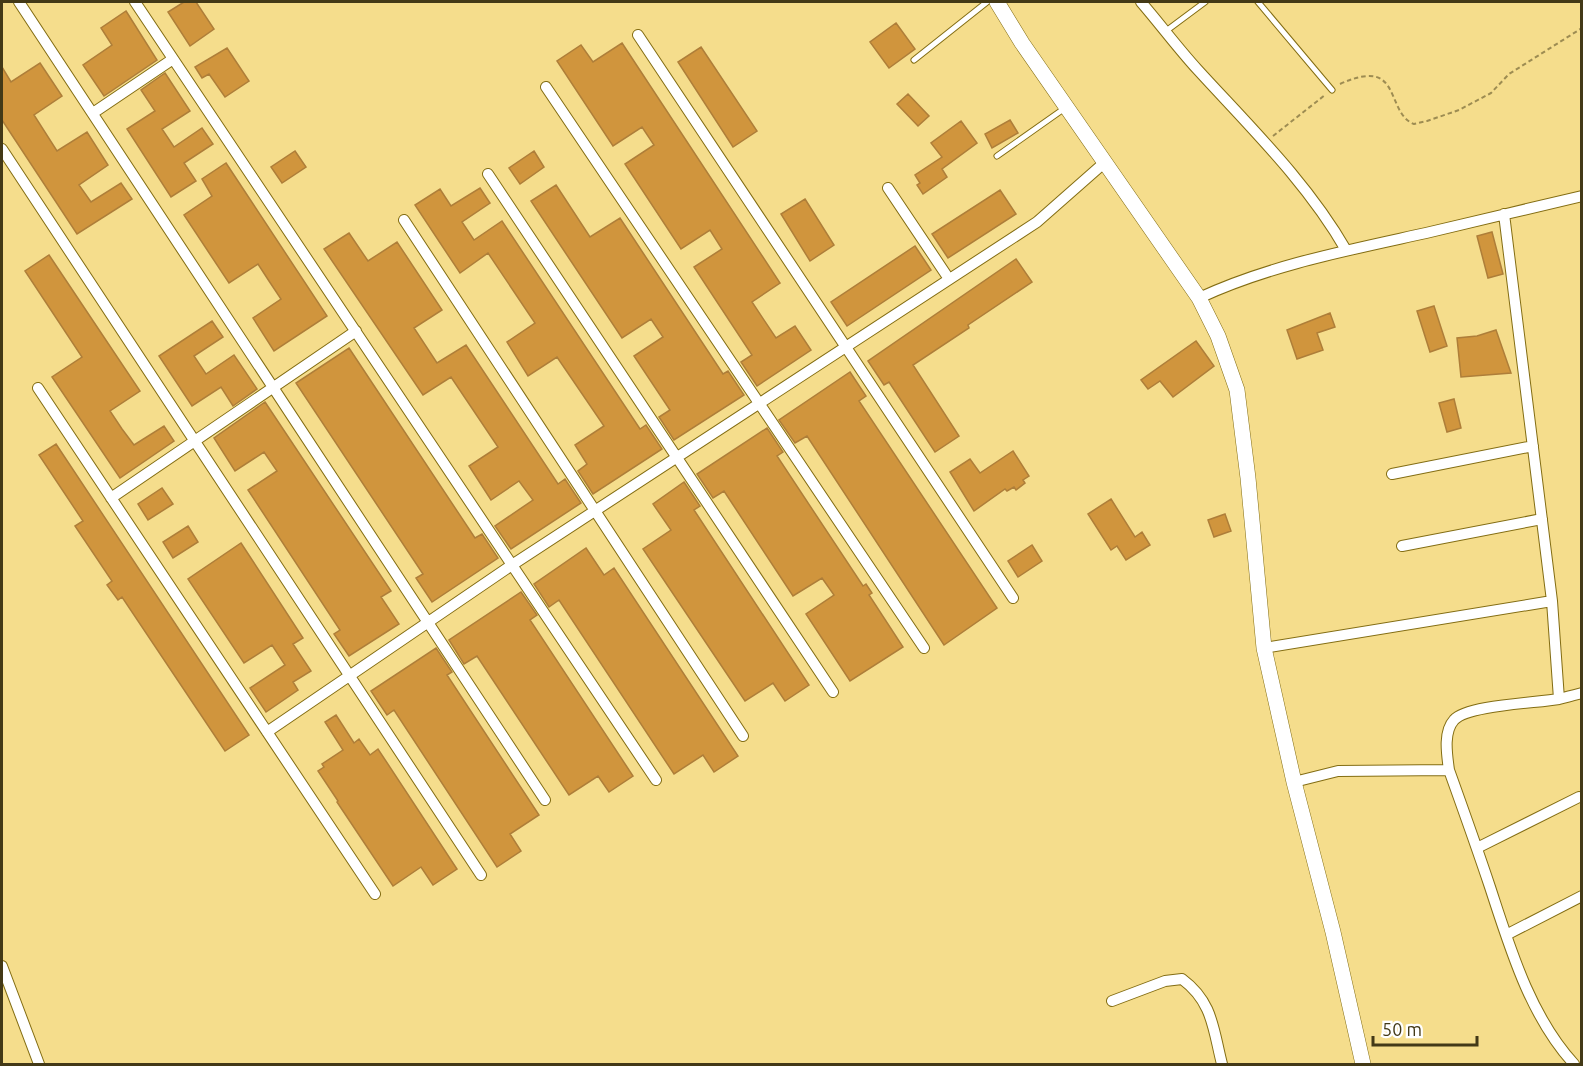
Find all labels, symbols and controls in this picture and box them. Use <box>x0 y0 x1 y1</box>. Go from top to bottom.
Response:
scale bar <box>1373 1009 1476 1047</box>
text: 50 m <box>1382 1019 1422 1039</box>

